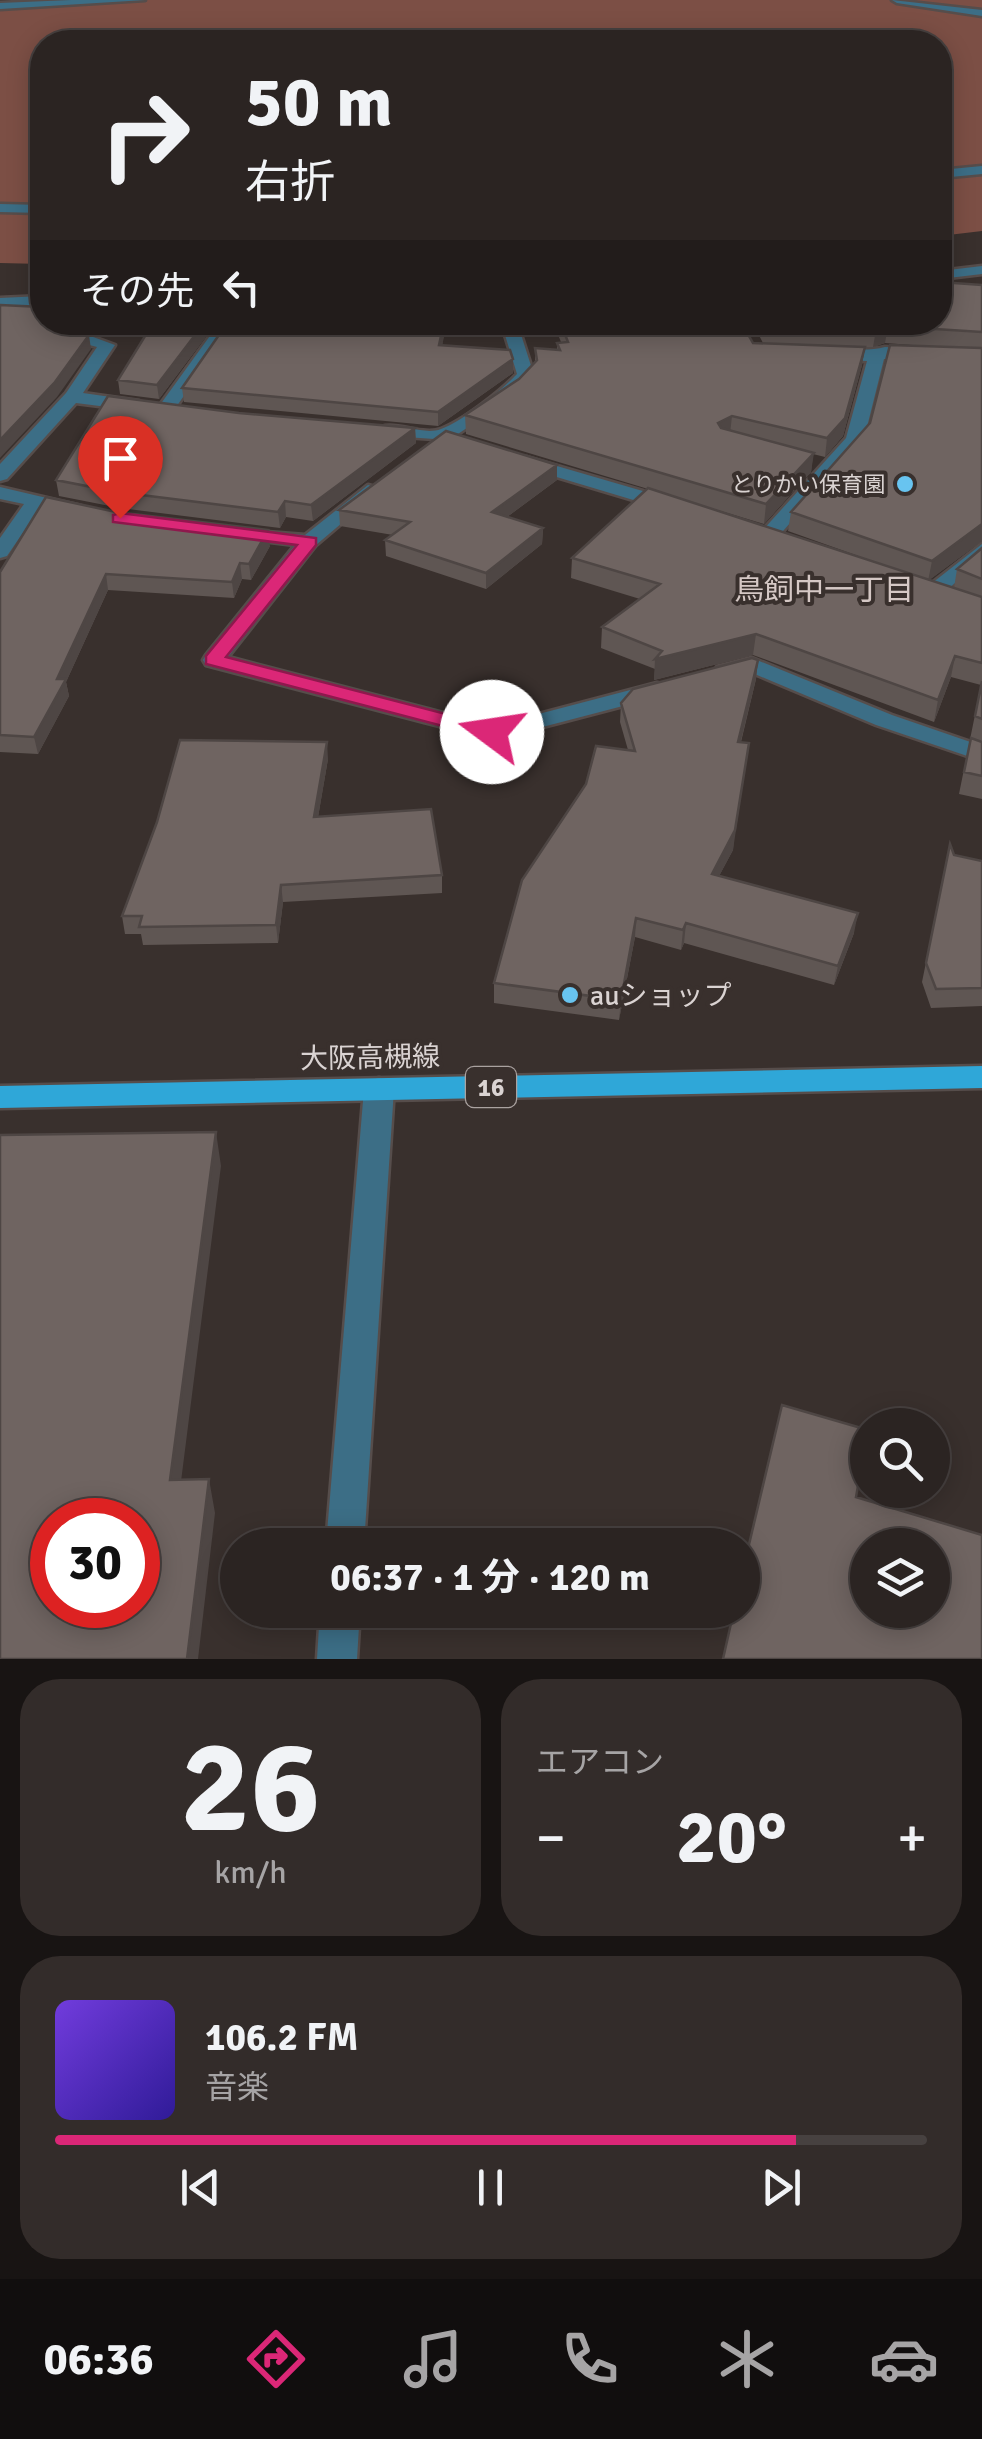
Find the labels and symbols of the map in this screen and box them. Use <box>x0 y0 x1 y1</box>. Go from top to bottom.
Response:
pin <box>78 416 163 519</box>
place label: とりかい保育園 <box>731 471 885 498</box>
marker: とりかい保育園 <box>894 473 916 495</box>
district label: 鳥飼中一丁目 <box>734 572 914 609</box>
position arrow <box>440 680 544 784</box>
place label: auショップ <box>590 979 732 1013</box>
marker: auショップ <box>559 984 581 1006</box>
street label: 大阪高槻線 <box>300 1040 440 1076</box>
road number: 16 <box>466 1067 516 1107</box>
speed limit sign: 30 <box>30 1498 160 1628</box>

